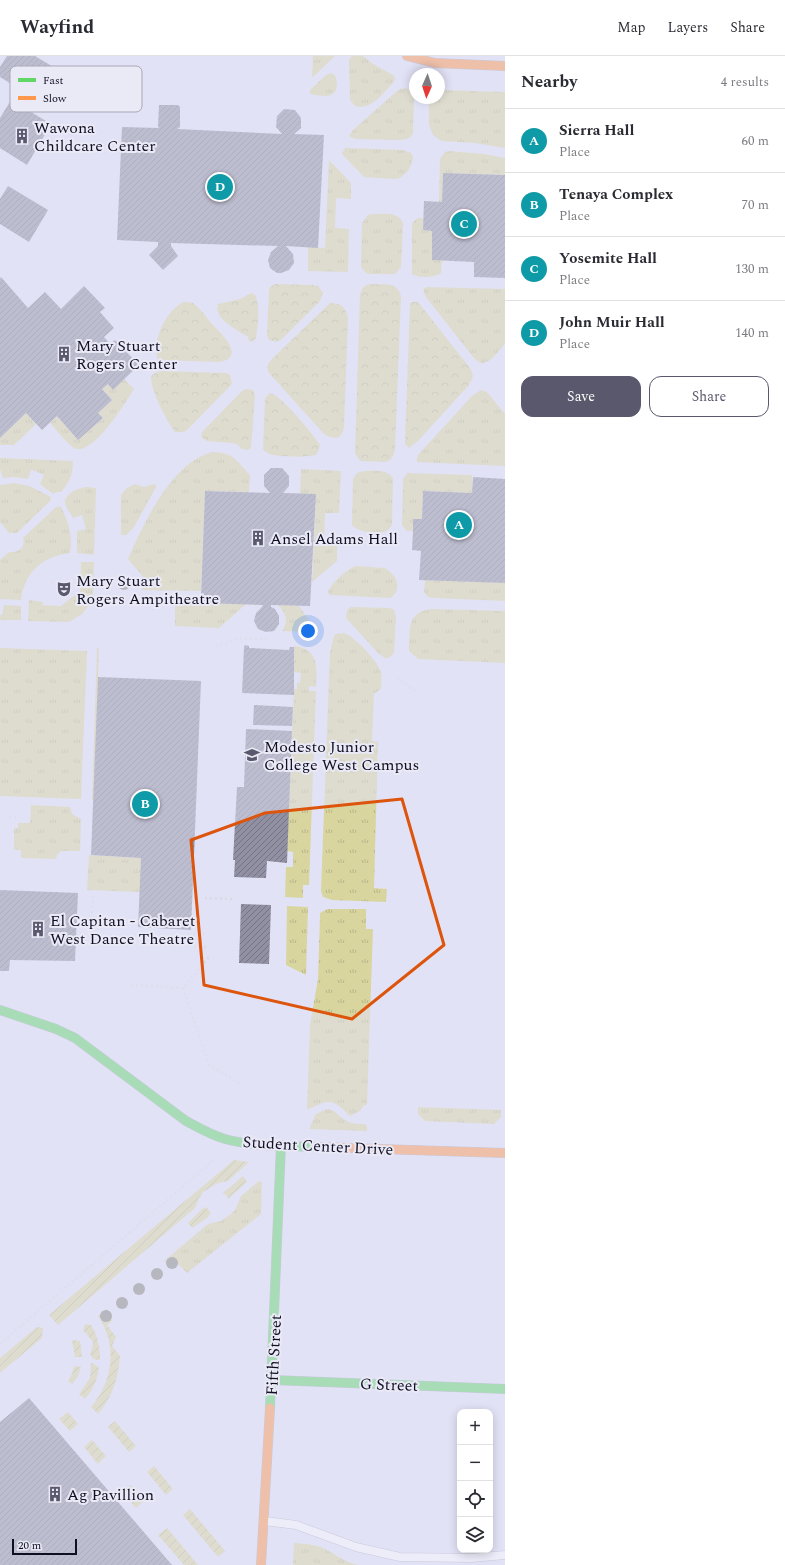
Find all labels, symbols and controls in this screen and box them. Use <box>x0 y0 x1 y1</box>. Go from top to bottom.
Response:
text: Wayfind <box>20 13 94 42</box>
text: Map <box>617 17 646 38</box>
text: Layers <box>668 17 708 38</box>
text: Share <box>730 17 765 38</box>
legend <box>10 66 142 112</box>
north arrow <box>409 68 445 104</box>
text: Nearby <box>521 69 577 95</box>
text: Fast <box>43 72 64 89</box>
text: 4 results <box>721 72 769 92</box>
text: Slow <box>43 90 67 107</box>
place label: Wawona Childcare Center <box>34 116 156 158</box>
text: Sierra Hall <box>559 119 634 142</box>
building icon: Wawona Childcare Center <box>13 127 31 145</box>
text: A <box>529 131 539 151</box>
text: 60 m <box>742 131 769 151</box>
text: Place <box>559 142 590 162</box>
pin: D <box>207 172 233 202</box>
text: Tenaya Complex <box>559 183 673 206</box>
text: B <box>529 195 539 215</box>
text: 70 m <box>742 195 769 215</box>
text: Place <box>559 206 590 226</box>
pin: C <box>451 209 477 239</box>
text: Yosemite Hall <box>559 247 657 270</box>
text: C <box>529 259 539 279</box>
text: 130 m <box>735 259 769 279</box>
text: Place <box>559 270 590 290</box>
text: John Muir Hall <box>559 311 665 334</box>
text: D <box>529 323 539 343</box>
text: 140 m <box>735 323 769 343</box>
place label: Mary Stuart Rogers Center <box>76 334 177 376</box>
text: Place <box>559 334 590 354</box>
building icon: Mary Stuart Rogers Center <box>55 345 73 363</box>
button: Save <box>521 376 641 417</box>
button: Share <box>649 376 769 417</box>
pin: A <box>446 510 472 540</box>
place label: Ansel Adams Hall <box>270 527 398 551</box>
building icon: Ansel Adams Hall <box>249 529 267 547</box>
place label: Mary Stuart Rogers Ampitheatre <box>76 569 219 611</box>
theatre icon: Mary Stuart Rogers Ampitheatre <box>55 580 73 598</box>
your location <box>298 621 318 641</box>
place label: Modesto Junior College West Campus <box>264 735 419 777</box>
school or university icon: Modesto Junior College West Campus <box>243 746 261 764</box>
pin: B <box>132 789 158 819</box>
place label: El Capitan - Cabaret West Dance Theatre <box>50 909 196 951</box>
building icon: El Capitan - Cabaret West Dance Theatre <box>29 920 47 938</box>
street label: Student Center Drive <box>242 1130 394 1162</box>
street label: Fifth Street <box>260 1314 288 1396</box>
street label: G Street <box>359 1372 419 1398</box>
map controls <box>457 1409 493 1553</box>
button: + <box>457 1409 493 1445</box>
button: − <box>457 1445 493 1481</box>
button: locate <box>457 1481 493 1517</box>
place label: Ag Pavillion <box>67 1483 154 1507</box>
building icon: Ag Pavillion <box>46 1485 64 1503</box>
button: layers <box>457 1517 493 1553</box>
scale bar <box>12 1537 77 1556</box>
text: 20 m <box>18 1537 41 1554</box>

